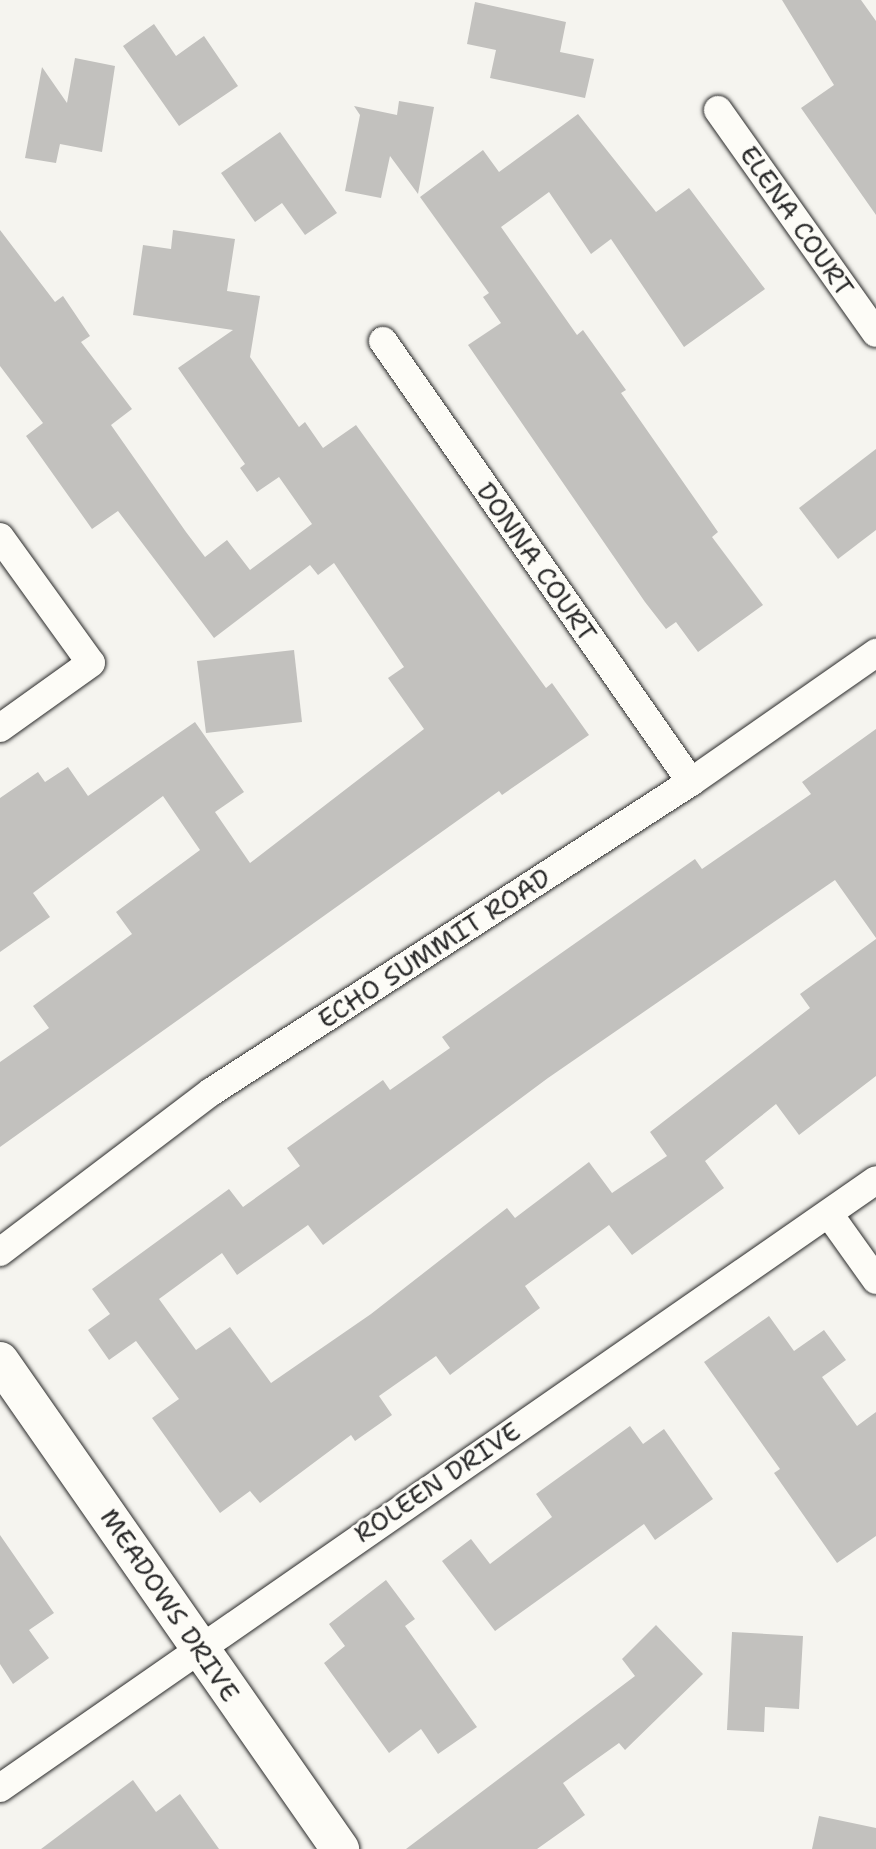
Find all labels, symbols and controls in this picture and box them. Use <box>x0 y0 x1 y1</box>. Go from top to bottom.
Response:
street label: ELENA COURT <box>733 140 861 302</box>
street label: DONNA COURT <box>470 476 604 648</box>
street label: ECHO SUMMIT ROAD <box>312 861 556 1035</box>
street label: ROLEEN DRIVE <box>348 1415 526 1549</box>
street label: MEADOWS DRIVE <box>94 1503 246 1707</box>

